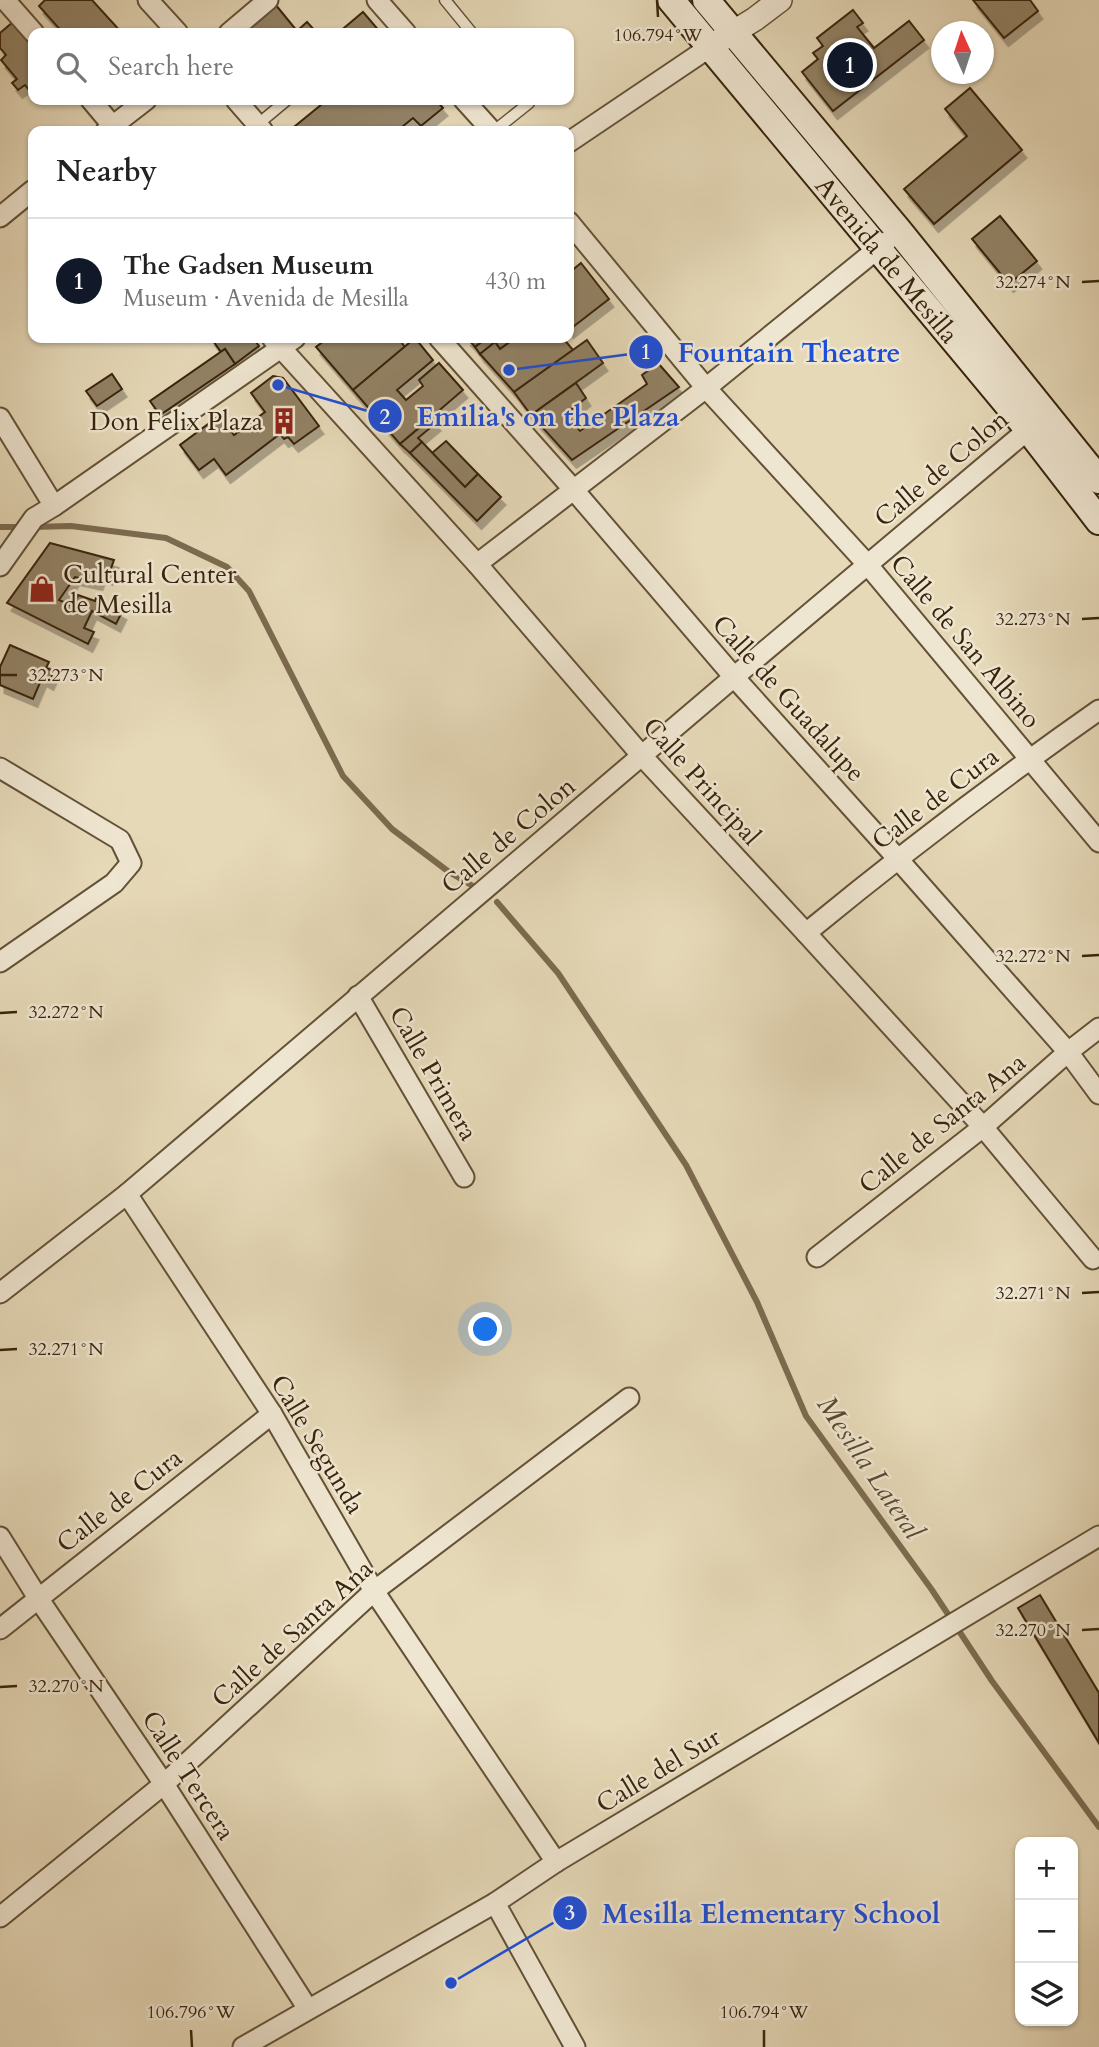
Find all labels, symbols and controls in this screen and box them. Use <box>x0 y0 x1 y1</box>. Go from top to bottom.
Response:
north arrow <box>931 21 994 84</box>
text: 106.794°W <box>614 23 703 48</box>
search box <box>28 28 574 105</box>
pin: 1 <box>827 39 873 91</box>
icon: search <box>52 48 90 86</box>
text: Search here <box>108 49 234 84</box>
text: Nearby <box>56 151 157 192</box>
street label: Avenida de Mesilla <box>807 169 967 351</box>
text: The Gadsen Museum <box>123 248 373 283</box>
text: 1 <box>73 266 85 297</box>
text: 430 m <box>485 266 546 297</box>
text: 32.274°N <box>995 270 1071 295</box>
text: Museum · Avenida de Mesilla <box>123 283 409 314</box>
callout: Fountain Theatre <box>628 328 914 377</box>
text: Fountain Theatre <box>678 334 900 372</box>
text: 1 <box>641 338 651 367</box>
callout: Emilia's on the Plaza <box>368 392 694 441</box>
text: Emilia's on the Plaza <box>416 398 680 436</box>
street label: Calle de Colon <box>867 402 1016 535</box>
text: 2 <box>380 403 391 432</box>
place label: Don Felix Plaza <box>90 404 263 439</box>
building icon: Don Felix Plaza <box>269 406 299 436</box>
street label: Calle de San Albino <box>882 547 1049 736</box>
place label: Cultural Center de Mesilla <box>63 557 237 622</box>
shop icon: Cultural Center de Mesilla <box>27 574 57 604</box>
street label: Calle de Guadalupe <box>704 607 873 789</box>
text: 32.273°N <box>995 607 1071 632</box>
text: 32.273°N <box>28 663 104 688</box>
street label: Calle Principal <box>635 710 769 853</box>
street label: Calle de Cura <box>865 739 1006 858</box>
street label: Calle de Colon <box>434 769 583 902</box>
text: 32.272°N <box>995 944 1071 969</box>
text: 32.272°N <box>28 1000 104 1025</box>
street label: Calle Primera <box>381 1000 486 1147</box>
street label: Calle de Santa Ana <box>851 1045 1033 1202</box>
text: 32.271°N <box>995 1281 1071 1306</box>
your location <box>468 1312 502 1346</box>
text: 32.271°N <box>28 1337 104 1362</box>
street label: Calle Segunda <box>262 1368 373 1520</box>
water label: Mesilla Lateral <box>808 1388 933 1548</box>
street label: Calle de Cura <box>49 1440 189 1561</box>
street label: Calle de Santa Ana <box>204 1552 380 1715</box>
text: 32.270°N <box>995 1618 1071 1643</box>
text: 32.270°N <box>28 1674 104 1699</box>
street label: Calle Tercera <box>134 1704 244 1847</box>
street label: Calle del Sur <box>590 1719 727 1821</box>
map controls <box>1015 1837 1078 2026</box>
button: + <box>1015 1837 1078 1900</box>
callout: Mesilla Elementary School <box>553 1888 954 1937</box>
text: Mesilla Elementary School <box>602 1895 940 1933</box>
text: 3 <box>565 1899 575 1928</box>
button: − <box>1015 1900 1078 1963</box>
button: layers <box>1015 1963 1078 2026</box>
text: 106.796°W <box>147 2000 236 2025</box>
text: 106.794°W <box>720 2000 809 2025</box>

